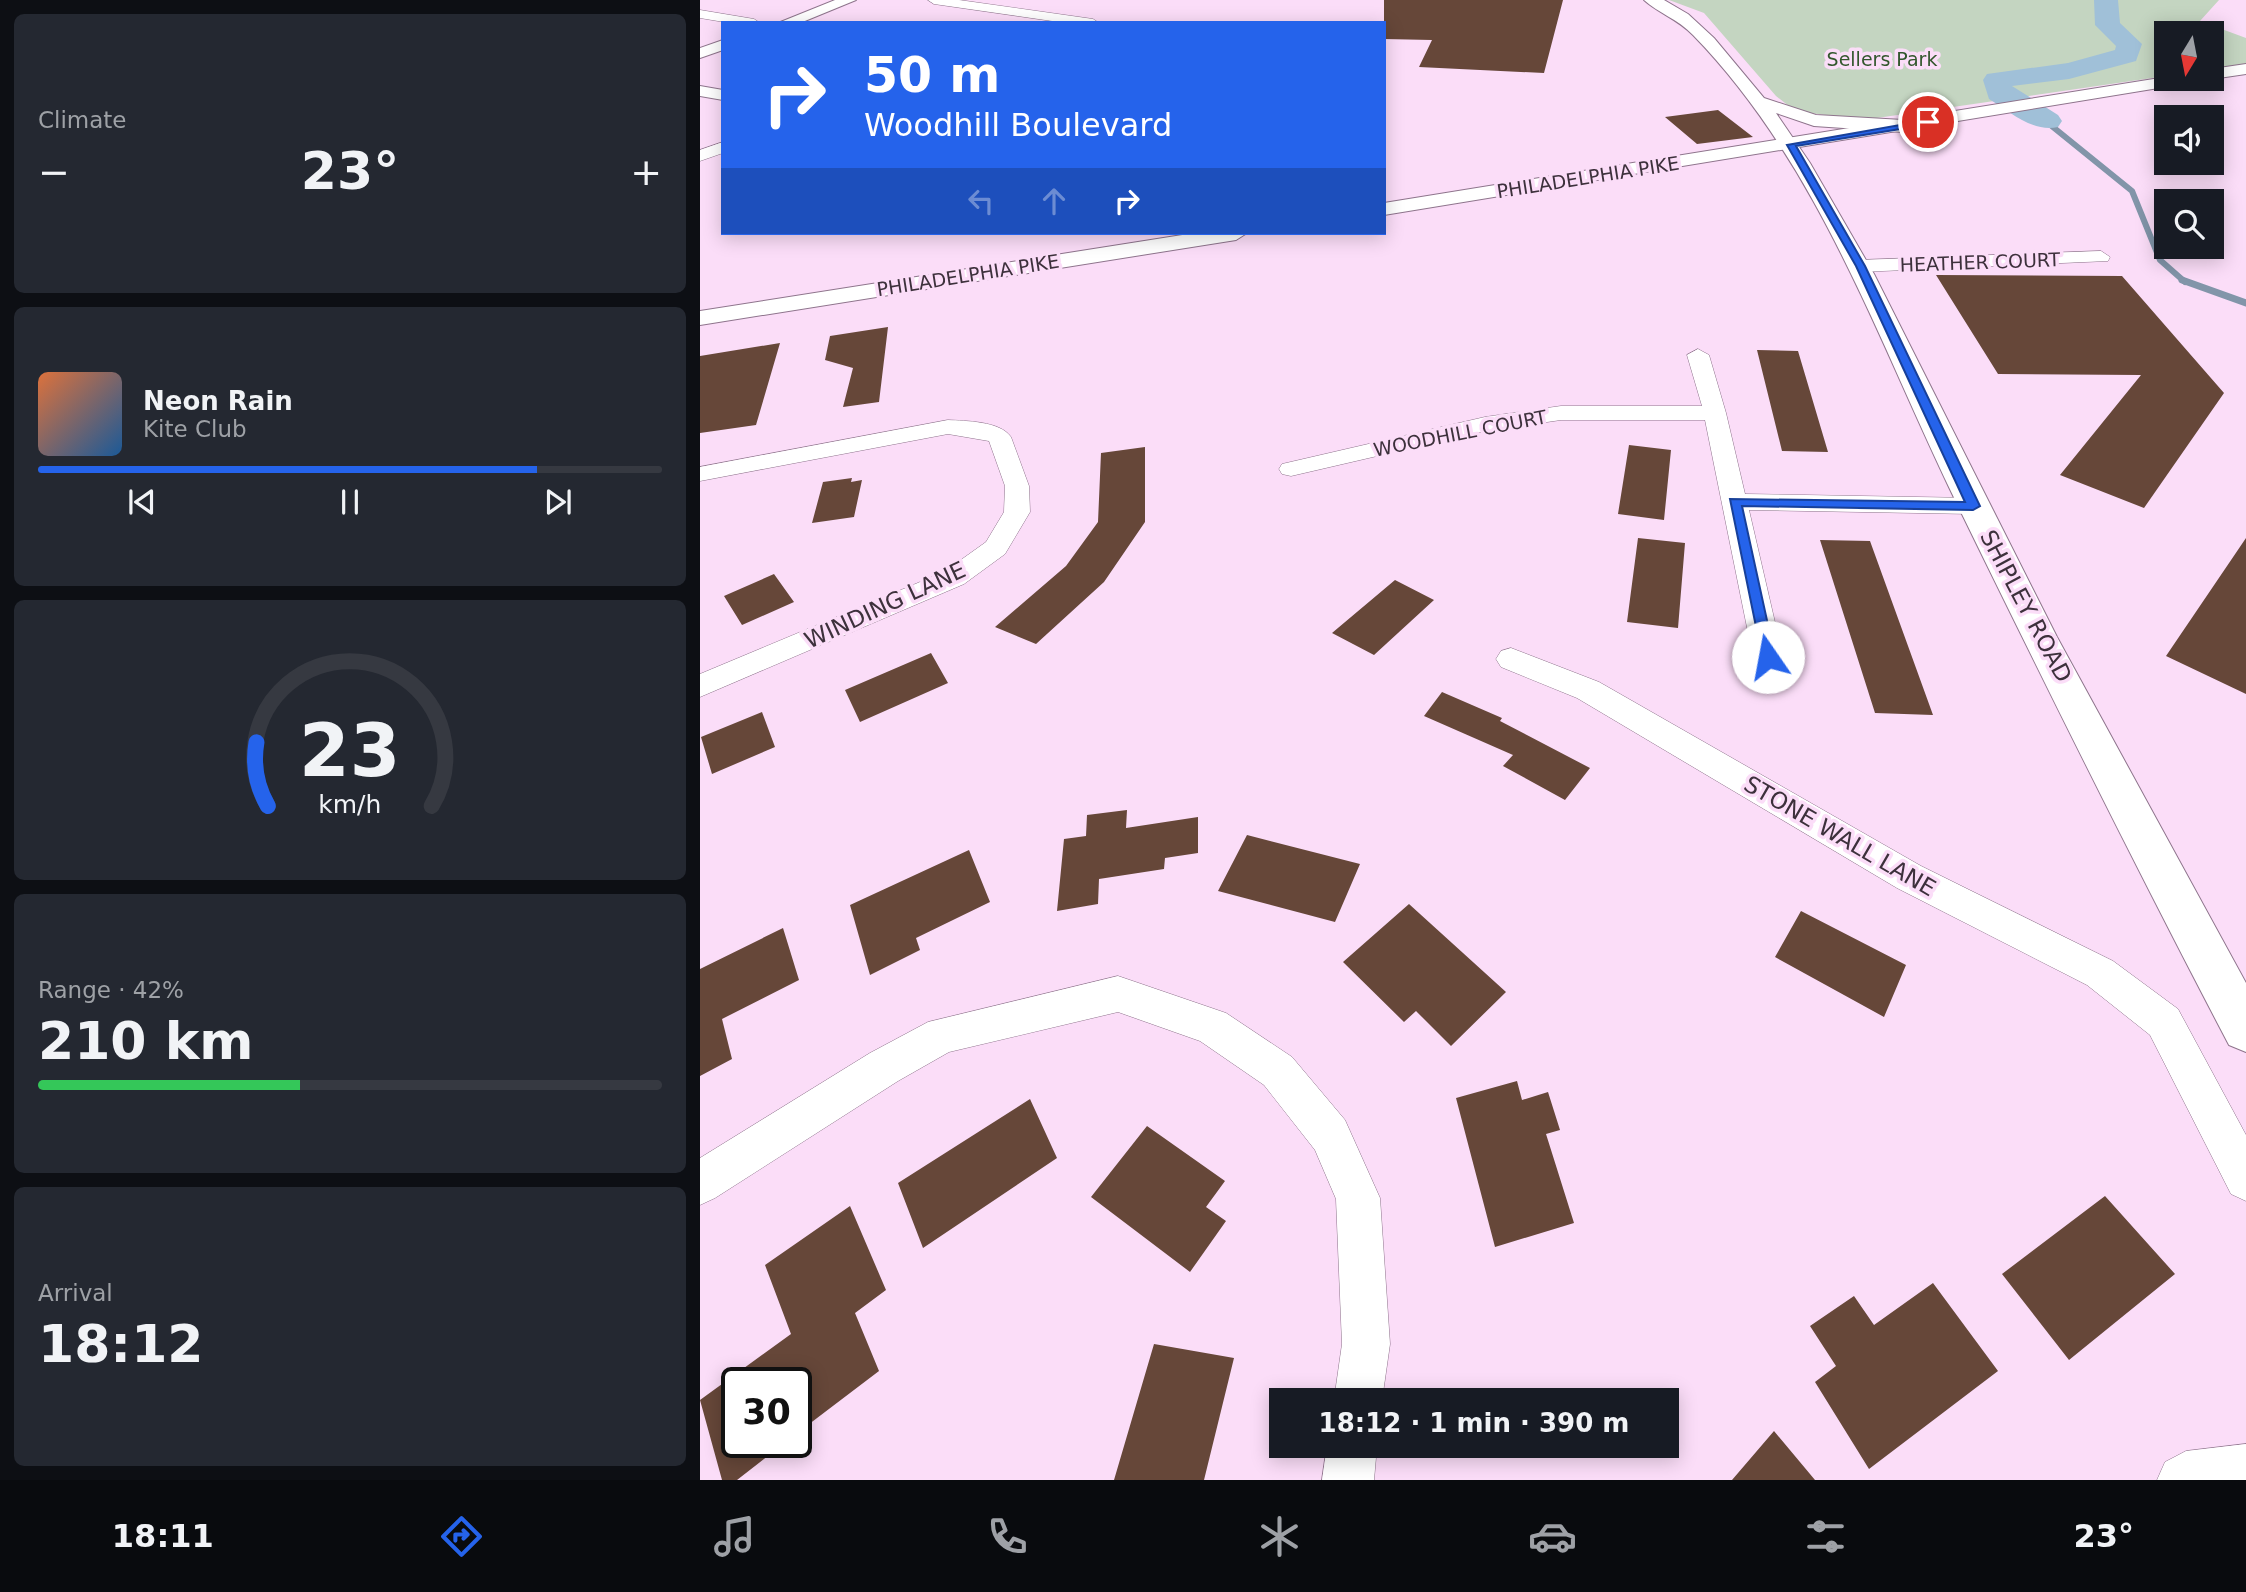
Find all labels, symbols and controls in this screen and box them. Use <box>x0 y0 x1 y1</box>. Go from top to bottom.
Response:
north arrow <box>2154 21 2224 91</box>
map controls <box>2154 21 2224 259</box>
text: 50 m <box>864 47 1000 104</box>
park label: Sellers Park <box>1827 48 1937 70</box>
icon: right <box>749 49 840 140</box>
pin <box>1898 92 1958 152</box>
icon: arrive <box>1909 103 1947 141</box>
button: sound <box>2154 105 2224 175</box>
text: Woodhill Boulevard <box>864 106 1172 144</box>
text: Climate <box>38 107 127 133</box>
text: 23° <box>301 141 399 201</box>
text: − <box>38 150 70 194</box>
text: + <box>630 150 662 194</box>
street label: PHILADELPHIA PIKE <box>1495 152 1681 202</box>
icon: left <box>962 182 1000 220</box>
icon: ahead <box>1035 182 1073 220</box>
icon: right <box>1108 182 1146 220</box>
button: search <box>2154 189 2224 259</box>
street label: HEATHER COURT <box>1899 248 2061 276</box>
street label: PHILADELPHIA PIKE <box>875 250 1061 300</box>
text: Neon Rain <box>143 386 293 416</box>
street label: WOODHILL COURT <box>1372 405 1549 461</box>
text: Kite Club <box>143 416 247 442</box>
icon: previous <box>123 483 161 521</box>
icon: pause <box>331 483 369 521</box>
icon: next <box>539 483 577 521</box>
street label: SHIPLEY ROAD <box>1975 526 2077 686</box>
street label: WINDING LANE <box>800 556 970 654</box>
position arrow <box>1731 620 1805 694</box>
text: 23 <box>299 708 401 793</box>
street label: STONE WALL LANE <box>1740 771 1940 901</box>
text: km/h <box>318 790 382 819</box>
text: Range · 42% <box>38 977 184 1003</box>
text: 210 km <box>38 1011 253 1071</box>
text: Arrival <box>38 1280 113 1306</box>
text: 18:12 <box>38 1314 204 1374</box>
speed limit sign: 30 <box>721 1367 812 1458</box>
text: 18:12 · 1 min · 390 m <box>1319 1408 1629 1438</box>
icon: directions <box>437 1512 486 1561</box>
icon: music <box>710 1512 759 1561</box>
icon: phone <box>983 1512 1032 1561</box>
icon: climate <box>1255 1512 1304 1561</box>
icon: car <box>1528 1512 1577 1561</box>
icon: filters <box>1801 1512 1850 1561</box>
text: 18:11 <box>112 1517 214 1555</box>
text: 23° <box>2074 1517 2134 1555</box>

